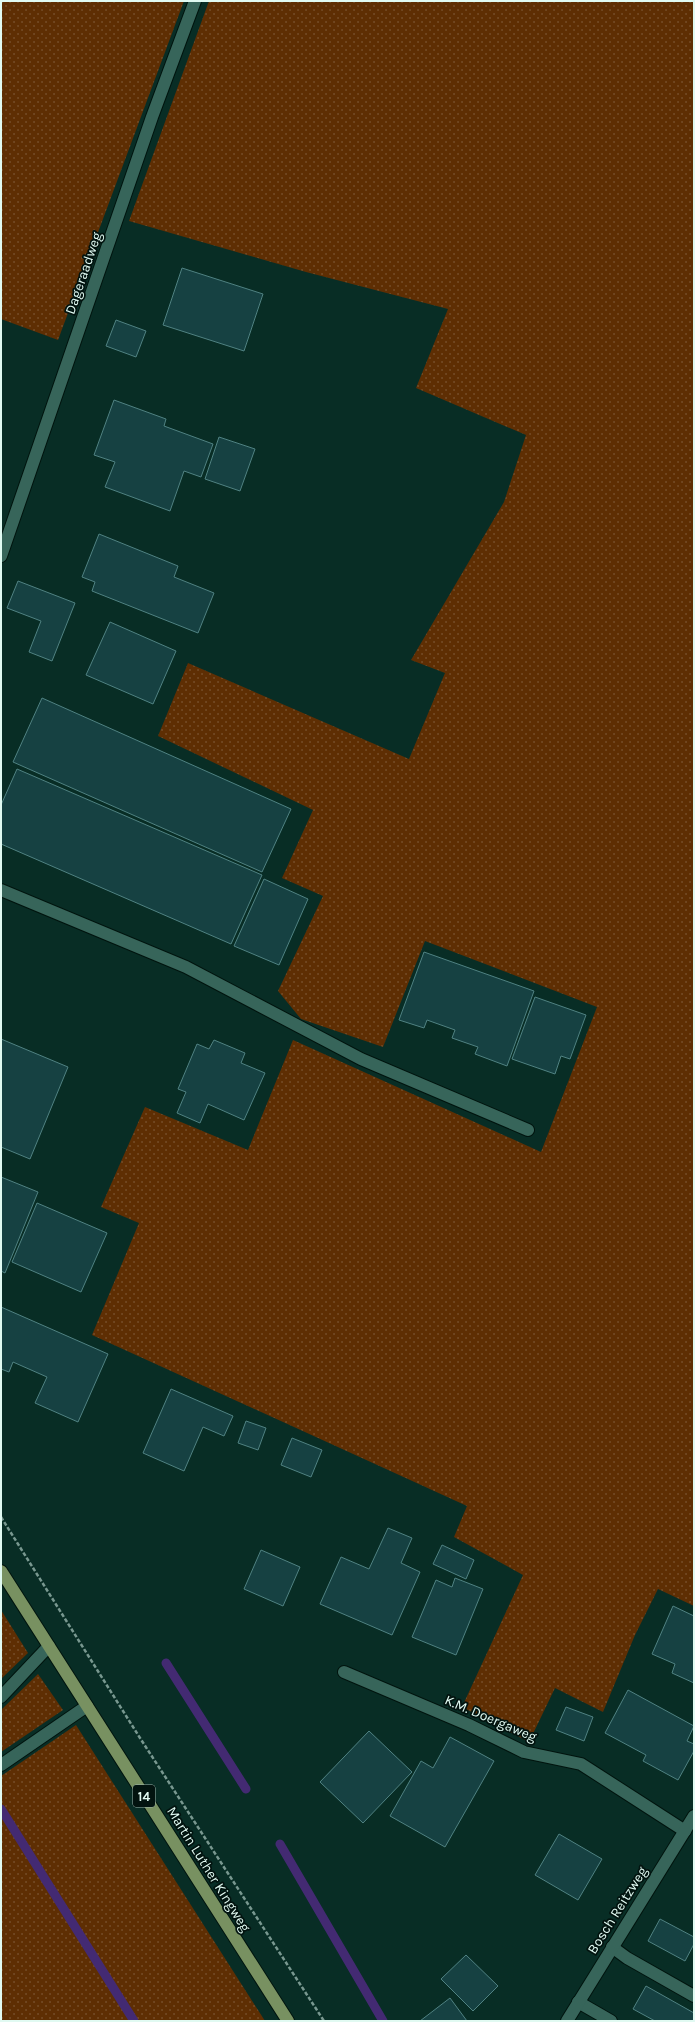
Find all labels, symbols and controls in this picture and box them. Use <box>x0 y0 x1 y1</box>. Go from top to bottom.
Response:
street label: Dageraadweg <box>61 230 106 317</box>
street label: K.M. Doergaweg <box>442 1691 540 1746</box>
road number: 14 <box>133 1785 155 1807</box>
street label: Martin Luther Kingweg <box>163 1804 254 1935</box>
street label: Bosch Reitzweg <box>584 1863 651 1957</box>

